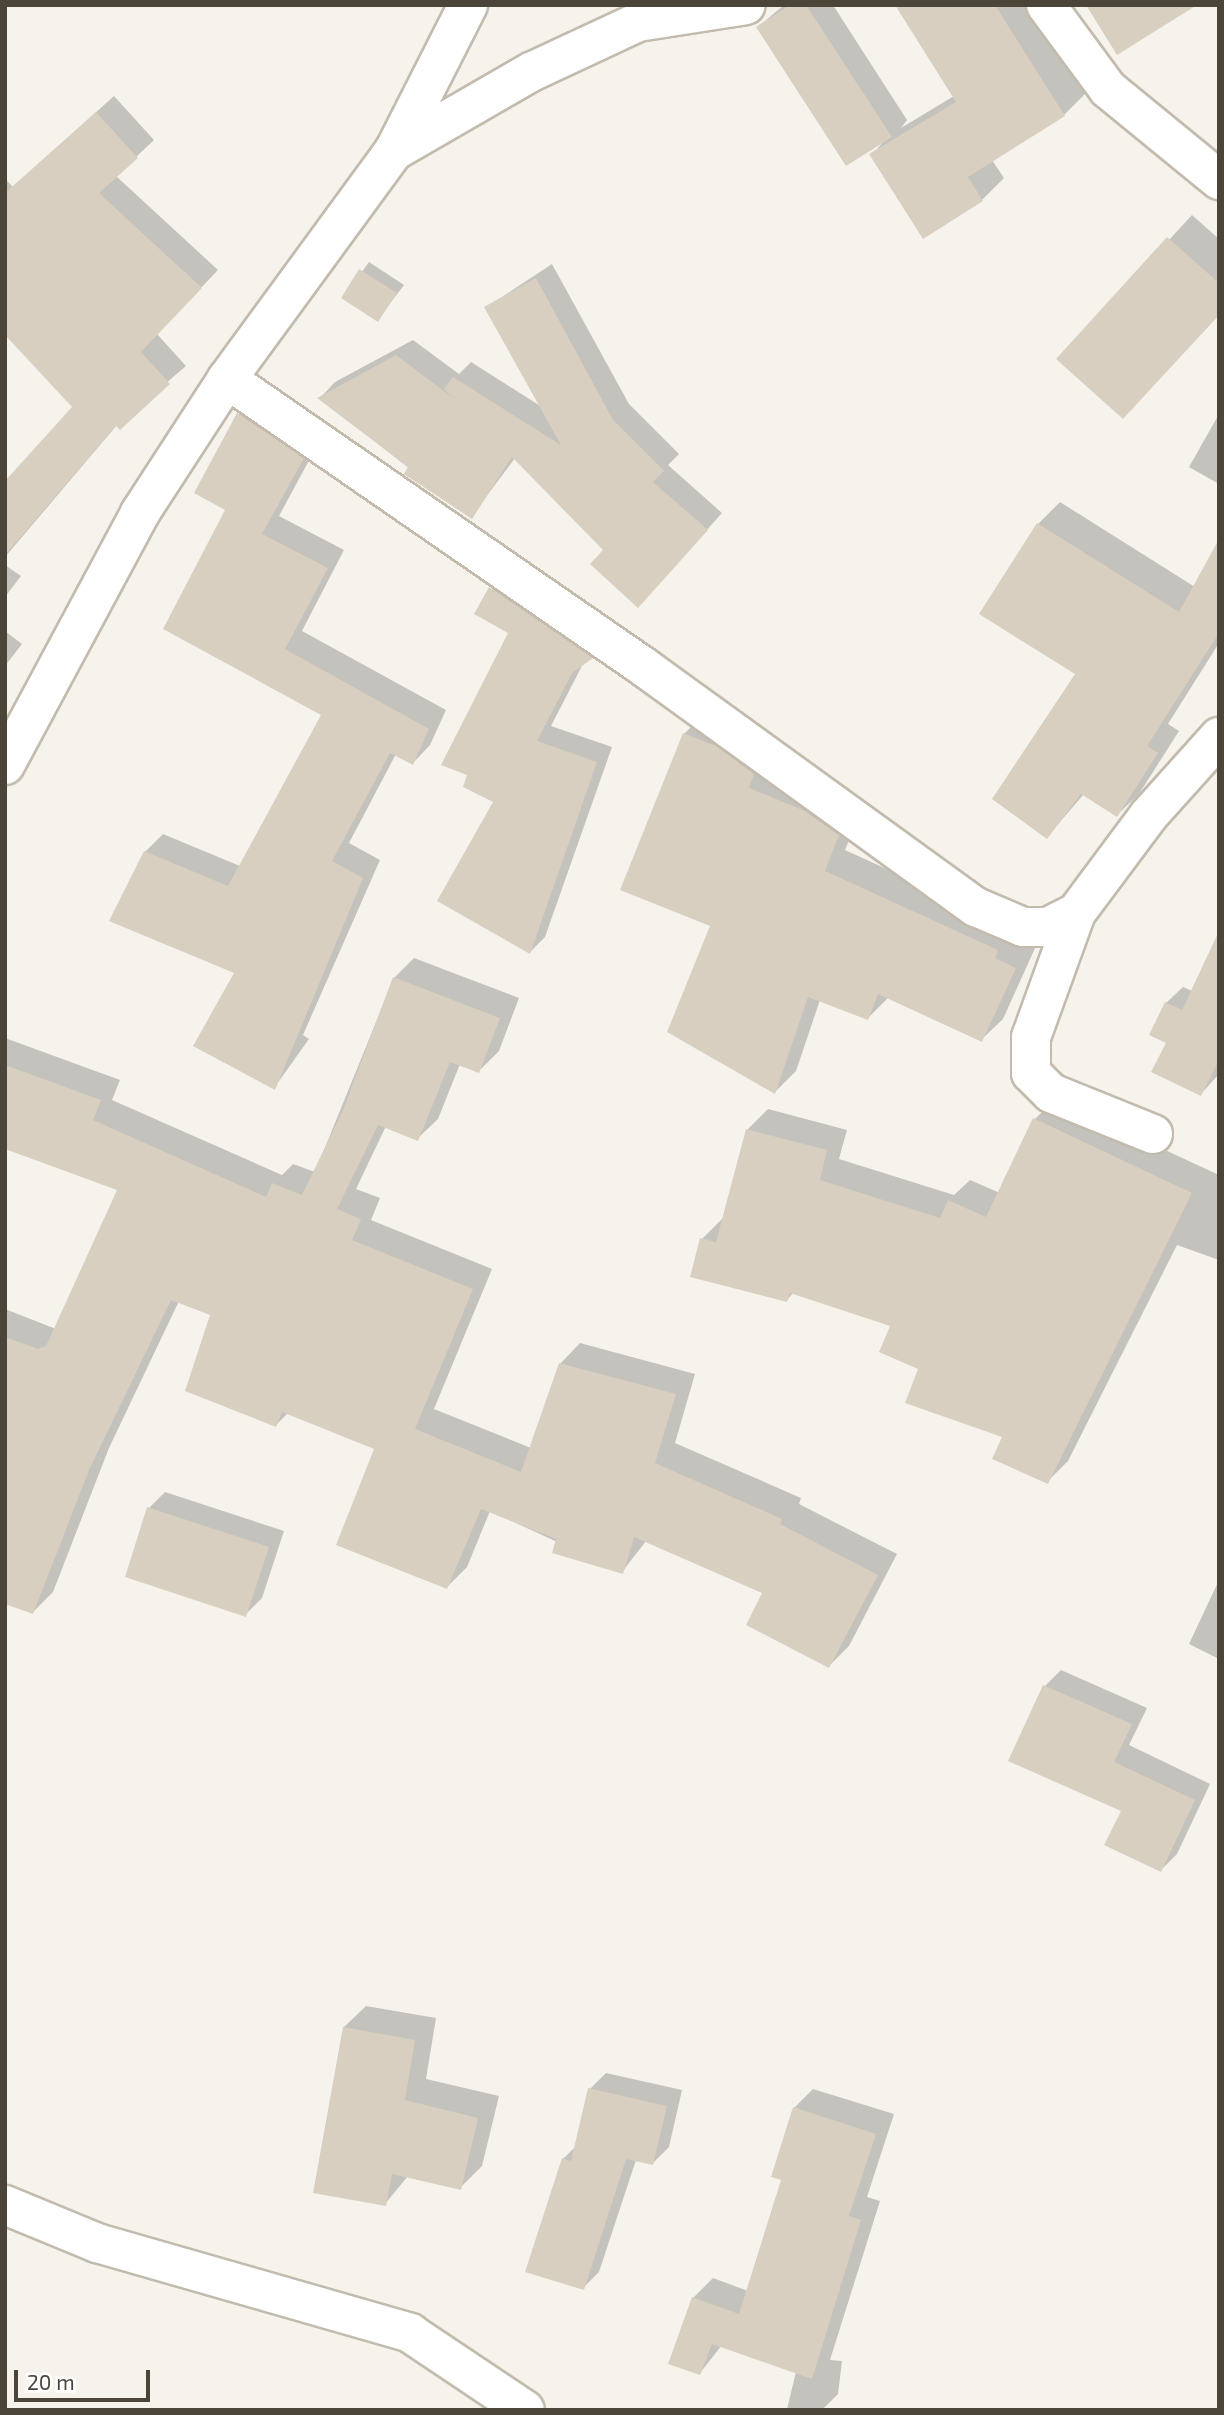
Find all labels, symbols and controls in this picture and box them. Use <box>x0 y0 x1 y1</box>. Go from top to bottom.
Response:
scale bar <box>18 2356 154 2400</box>
text: 20 m <box>27 2369 75 2394</box>

